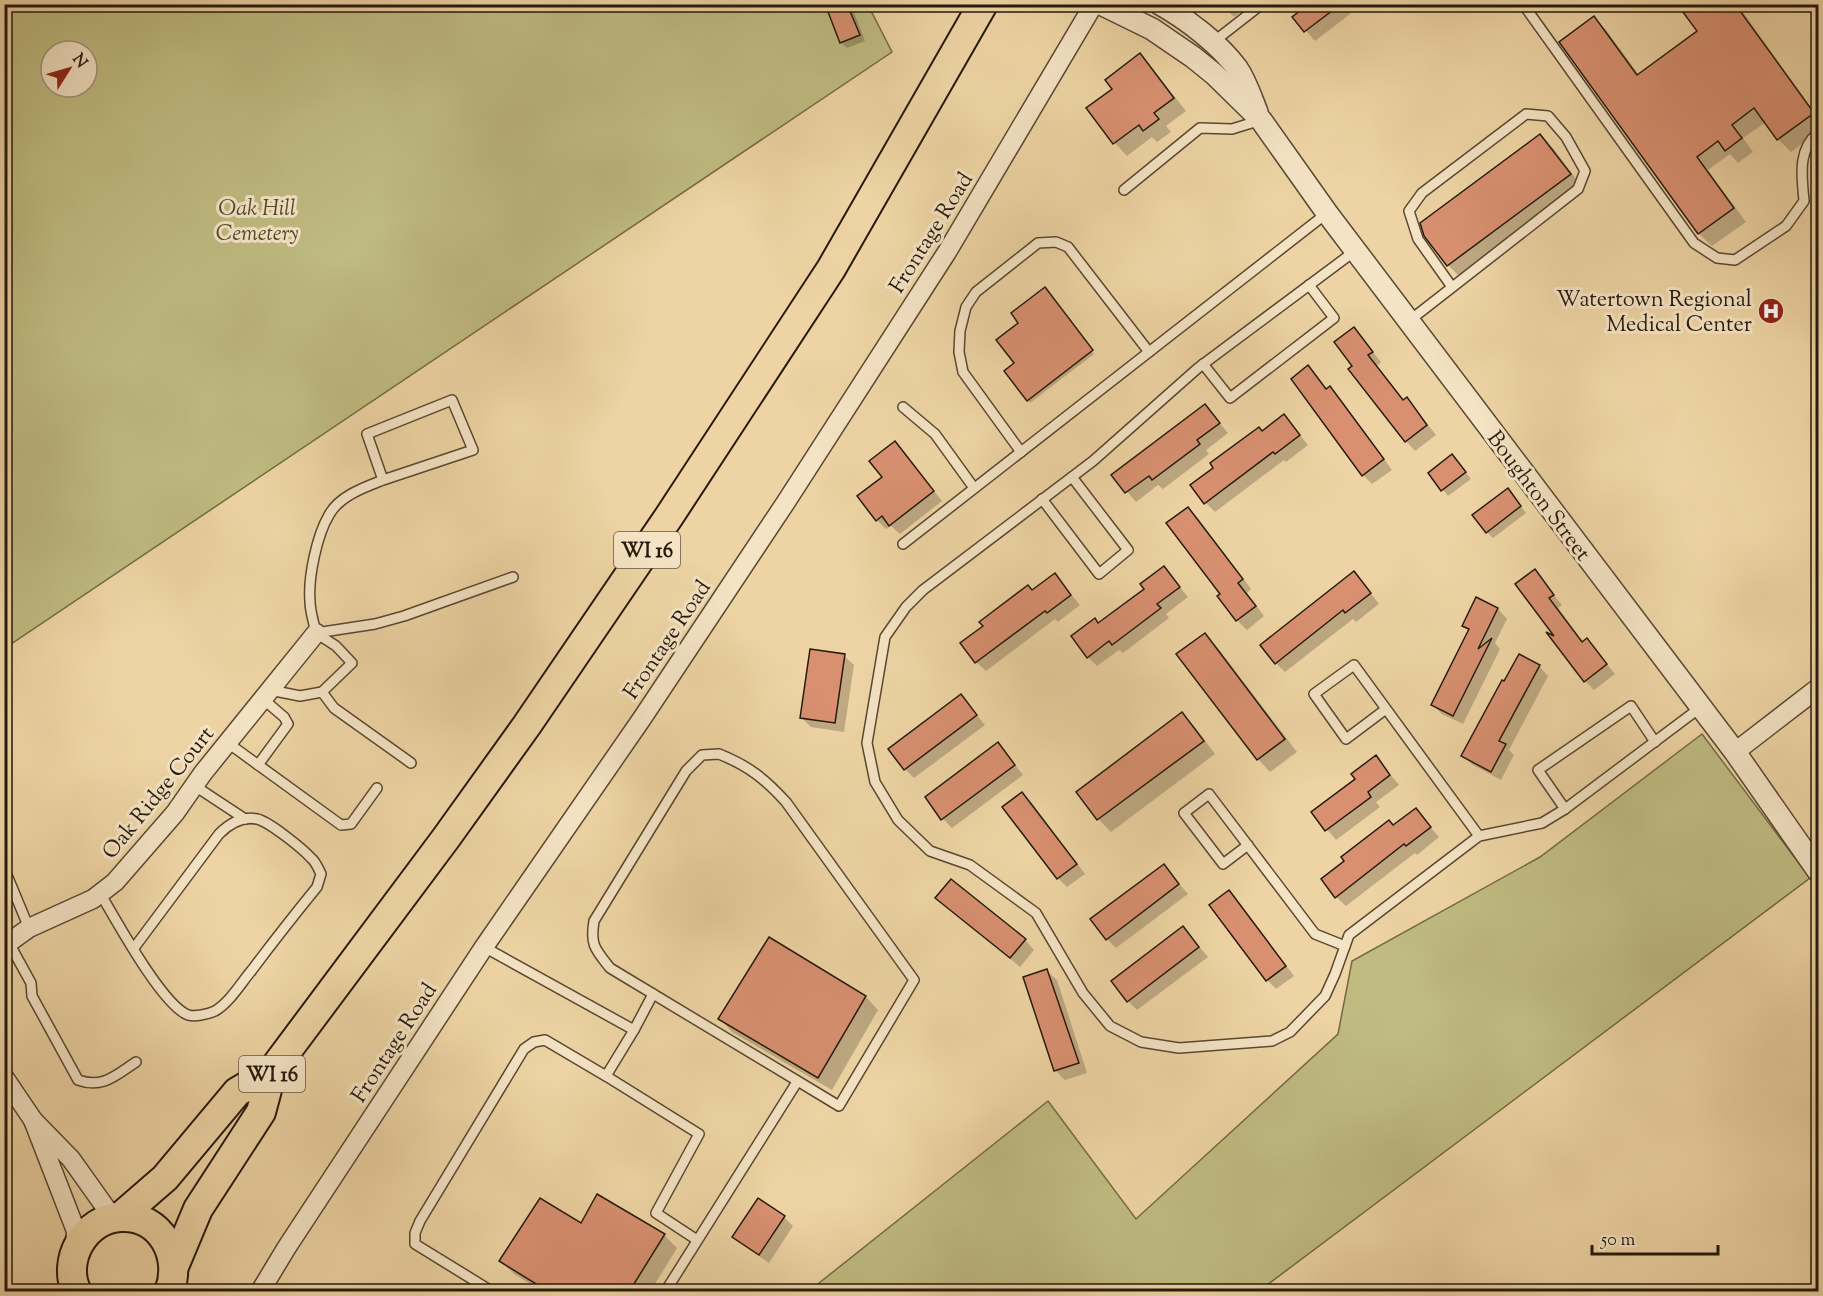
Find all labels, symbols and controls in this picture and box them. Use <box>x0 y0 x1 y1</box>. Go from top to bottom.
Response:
north arrow <box>39 39 99 99</box>
text: N <box>66 49 92 74</box>
street label: Frontage Road <box>883 167 982 300</box>
park label: Oak Hill Cemetery <box>216 194 298 251</box>
place label: Watertown Regional Medical Center <box>1556 285 1752 342</box>
hospital icon: Watertown Regional Medical Center <box>1756 296 1786 326</box>
street label: Boughton Street <box>1478 425 1598 569</box>
road number: WI 16 <box>614 532 680 568</box>
street label: Frontage Road <box>617 575 720 707</box>
street label: Oak Ridge Court <box>96 720 223 867</box>
street label: Frontage Road <box>345 977 446 1110</box>
road number: WI 16 <box>239 1056 305 1092</box>
scale bar <box>1592 1218 1718 1256</box>
text: 50 m <box>1600 1228 1636 1254</box>

